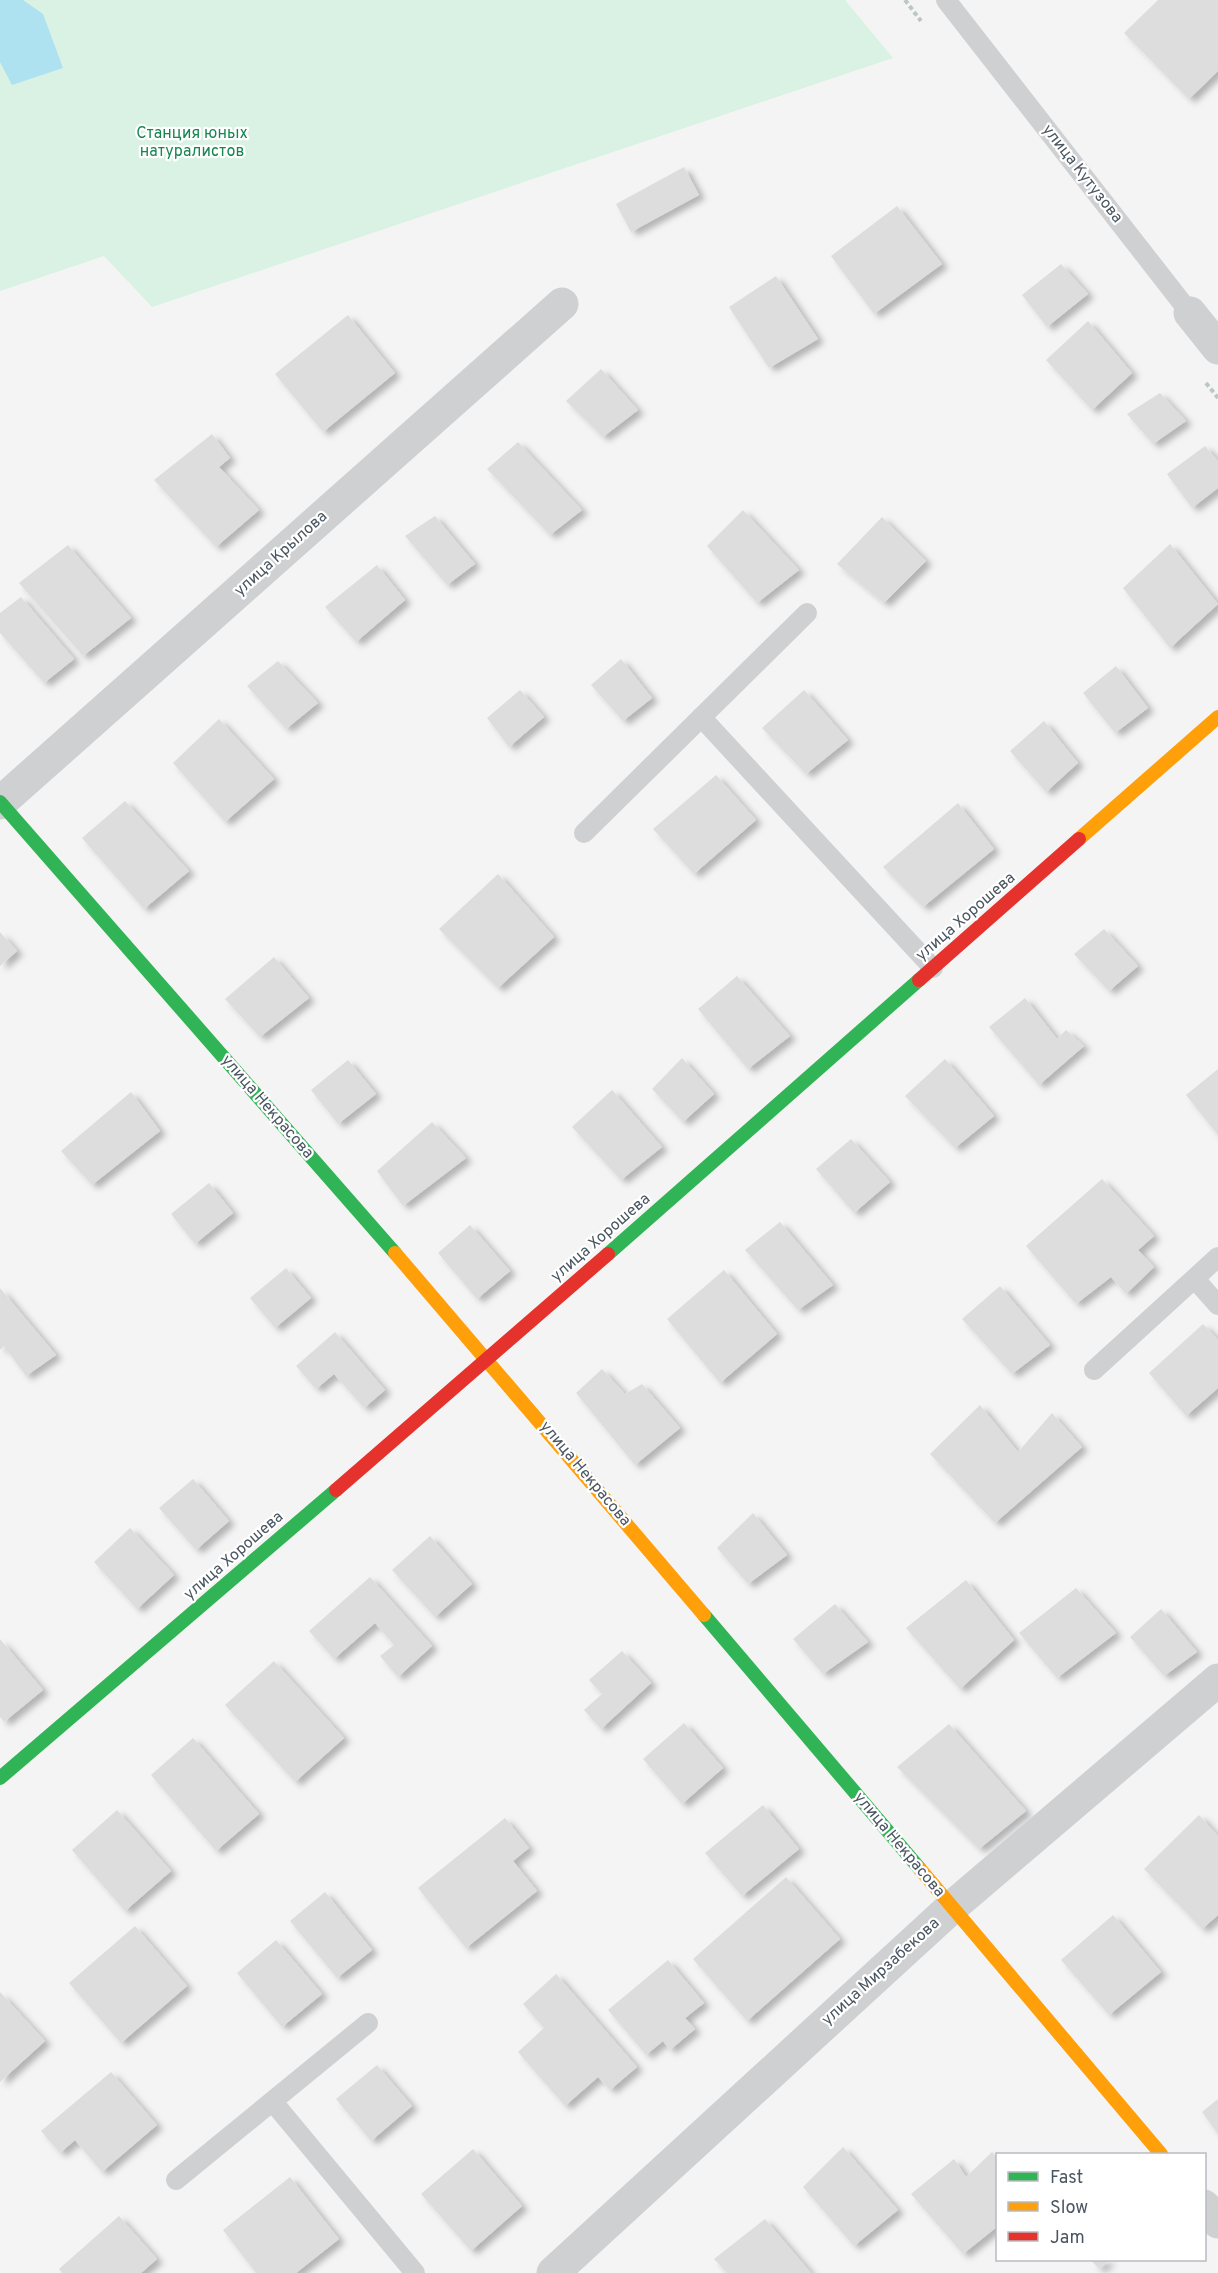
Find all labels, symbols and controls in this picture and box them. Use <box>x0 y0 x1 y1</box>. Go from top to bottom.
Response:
street label: улица Кутузова <box>1037 121 1127 227</box>
park label: Станция юных натуралистов <box>136 124 248 162</box>
street label: улица Крылова <box>230 507 332 601</box>
street label: улица Хорошева <box>912 868 1020 966</box>
street label: улица Некрасова <box>216 1051 318 1163</box>
street label: улица Хорошева <box>547 1189 655 1287</box>
street label: улица Некрасова <box>535 1417 635 1531</box>
street label: улица Хорошева <box>180 1507 288 1605</box>
street label: улица Некрасова <box>849 1788 949 1902</box>
street label: улица Мирзабекова <box>818 1914 944 2030</box>
legend <box>996 2153 1206 2261</box>
text: Fast <box>1050 2167 1083 2190</box>
text: Slow <box>1050 2197 1088 2220</box>
text: Jam <box>1050 2227 1085 2250</box>

